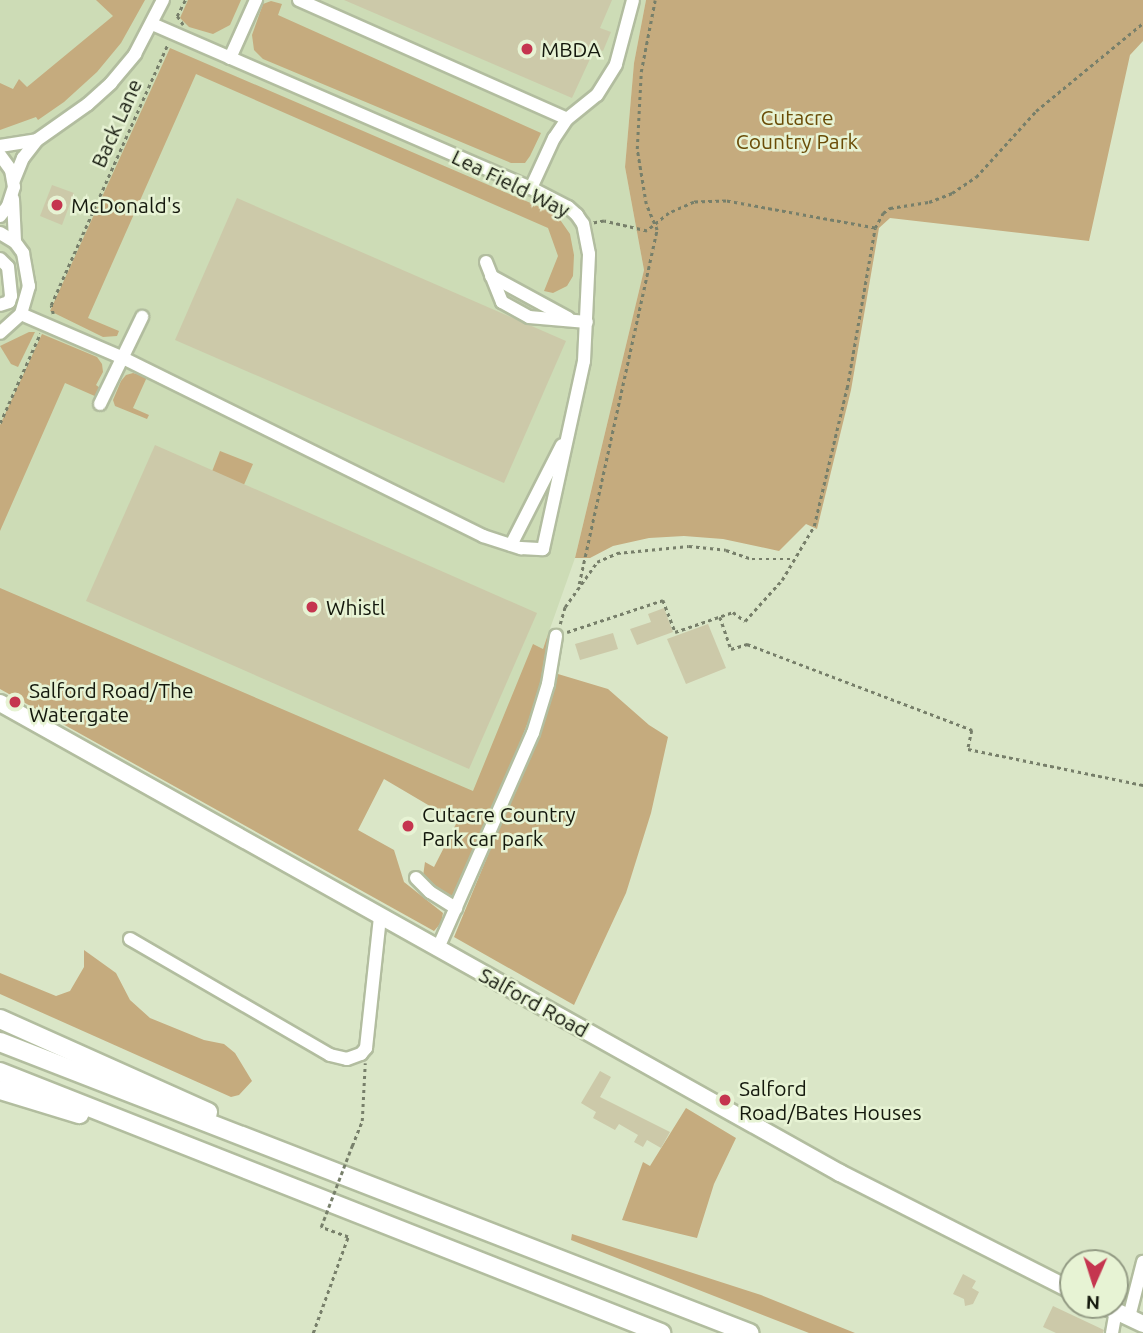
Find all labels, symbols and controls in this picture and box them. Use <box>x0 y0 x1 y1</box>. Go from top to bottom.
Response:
place label: MBDA <box>541 36 601 62</box>
marker: MBDA <box>519 41 535 57</box>
street label: Back Lane <box>85 75 147 171</box>
park label: Cutacre Country Park <box>736 104 858 154</box>
street label: Lea Field Way <box>448 144 574 222</box>
place label: McDonald's <box>71 192 181 218</box>
marker: McDonald's <box>49 197 65 213</box>
place label: Whistl <box>326 594 385 620</box>
marker: Whistl <box>304 599 320 615</box>
place label: Salford Road/The Watergate <box>29 677 194 727</box>
marker: Salford Road/The Watergate <box>7 694 23 710</box>
place label: Cutacre Country Park car park <box>422 801 576 851</box>
marker: Cutacre Country Park car park <box>400 818 416 834</box>
street label: Salford Road <box>475 962 593 1042</box>
place label: Salford Road/Bates Houses <box>739 1075 922 1125</box>
marker: Salford Road/Bates Houses <box>717 1092 733 1108</box>
north arrow <box>1059 1249 1129 1319</box>
text: N <box>1085 1292 1101 1314</box>

